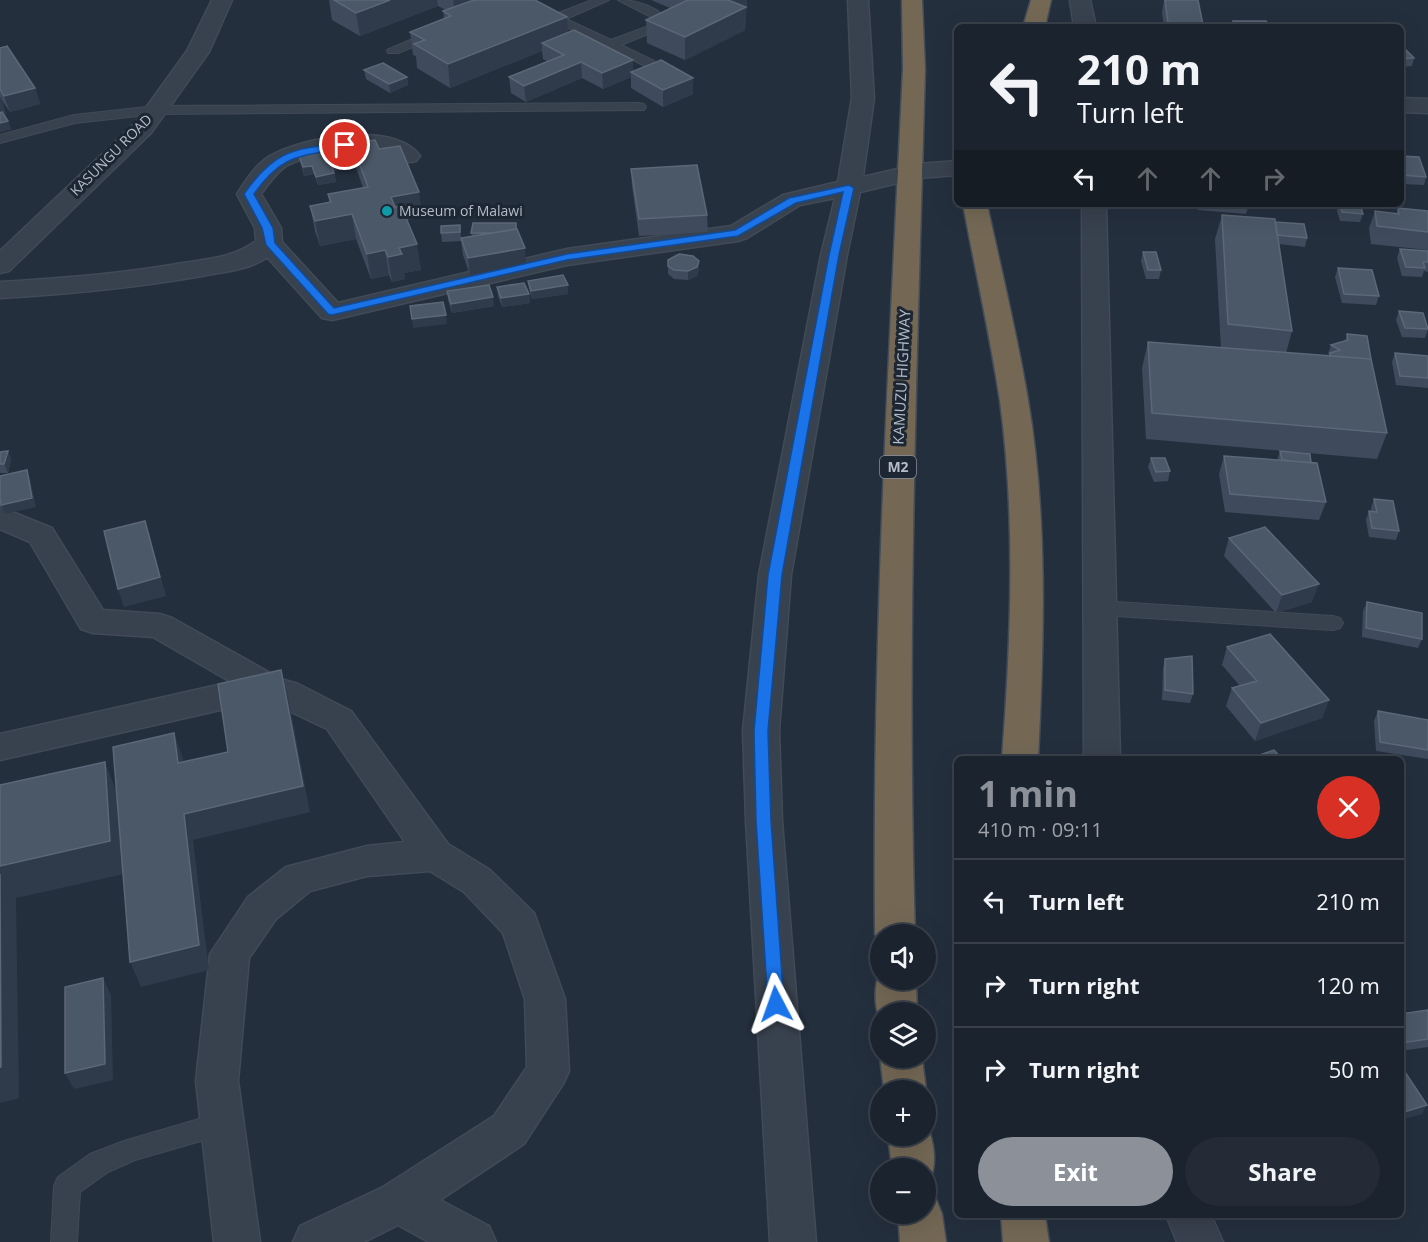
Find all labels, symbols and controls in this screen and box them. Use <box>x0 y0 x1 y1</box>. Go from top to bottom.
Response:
text: 210 m <box>1077 40 1201 97</box>
icon: left <box>978 48 1056 126</box>
text: Turn left <box>1077 94 1184 131</box>
street label: KASUNGU ROAD <box>66 110 156 200</box>
pin <box>319 119 370 170</box>
icon: arrive <box>328 128 361 161</box>
icon: left <box>1068 162 1101 195</box>
icon: ahead <box>1131 162 1164 195</box>
icon: ahead <box>1194 162 1227 195</box>
icon: right <box>1257 162 1290 195</box>
place label: Museum of Malawi <box>399 201 523 220</box>
marker: Museum of Malawi <box>380 204 394 218</box>
street label: KAMUZU HIGHWAY <box>887 308 915 445</box>
road number: M2 <box>880 456 916 478</box>
text: 1 min <box>978 769 1078 818</box>
button: close <box>1317 776 1380 839</box>
text: 410 m · 09:11 <box>978 816 1103 843</box>
icon: left <box>978 885 1011 918</box>
text: Turn left <box>1029 886 1124 916</box>
text: 210 m <box>1316 886 1380 916</box>
map controls <box>870 924 936 1224</box>
button: sound <box>870 924 936 990</box>
icon: right <box>978 969 1011 1002</box>
text: Turn right <box>1029 970 1140 1000</box>
text: 120 m <box>1316 970 1380 1000</box>
position arrow <box>744 972 808 1036</box>
button: layers <box>870 1002 936 1068</box>
icon: right <box>978 1053 1011 1086</box>
text: Turn right <box>1029 1054 1140 1084</box>
text: 50 m <box>1329 1054 1380 1084</box>
button: + <box>870 1080 936 1146</box>
button: Exit <box>978 1137 1173 1206</box>
button: Share <box>1185 1137 1380 1206</box>
button: − <box>870 1158 936 1224</box>

